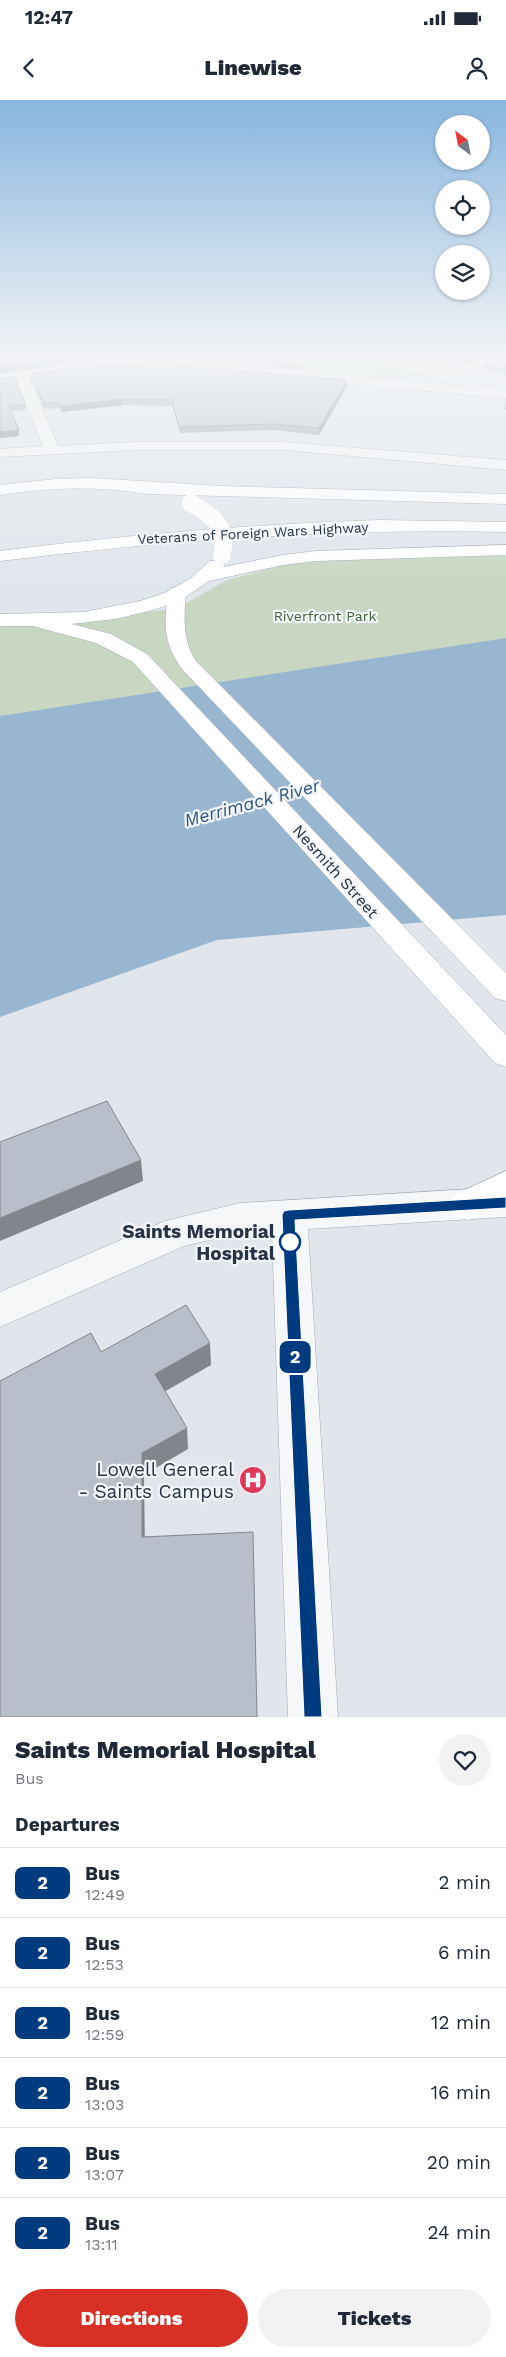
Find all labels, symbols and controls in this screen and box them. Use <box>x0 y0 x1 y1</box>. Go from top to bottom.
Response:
text: 12:47 <box>25 6 73 29</box>
icon: back <box>15 54 43 82</box>
icon: person <box>463 54 491 82</box>
text: Linewise <box>204 55 302 80</box>
north arrow <box>435 115 490 170</box>
map controls <box>435 115 490 300</box>
button: locate <box>435 180 490 235</box>
button: layers <box>435 245 490 300</box>
street label: Veterans of Foreign Wars Highway <box>137 519 370 547</box>
park label: Riverfront Park <box>274 608 376 624</box>
water label: Merrimack River <box>182 774 323 831</box>
street label: Nesmith Street <box>289 821 383 922</box>
place label: Saints Memorial Hospital <box>122 1220 276 1265</box>
marker: Saints Memorial Hospital <box>279 1231 301 1253</box>
line badge: 2 <box>279 1341 311 1373</box>
text: 2 <box>290 1346 300 1367</box>
place label: Lowell General - Saints Campus <box>78 1458 234 1503</box>
hospital icon: Lowell General - Saints Campus <box>238 1465 268 1495</box>
button: heart <box>439 1734 491 1786</box>
text: Saints Memorial Hospital <box>15 1736 316 1764</box>
text: Bus <box>15 1769 44 1788</box>
text: Departures <box>15 1813 120 1836</box>
text: Bus <box>85 1862 120 1885</box>
text: 2 min <box>439 1871 491 1894</box>
text: 2 <box>37 1872 48 1893</box>
text: 12:49 <box>85 1885 125 1904</box>
text: Bus <box>85 1932 120 1955</box>
text: 6 min <box>438 1941 491 1964</box>
text: 2 <box>37 1942 48 1963</box>
text: 12:53 <box>85 1955 124 1974</box>
text: Bus <box>85 2002 120 2025</box>
text: 12 min <box>431 2011 491 2034</box>
text: 2 <box>37 2012 48 2033</box>
text: 12:59 <box>85 2025 125 2044</box>
text: Bus <box>85 2072 120 2095</box>
text: 16 min <box>431 2081 491 2104</box>
text: 2 <box>37 2082 48 2103</box>
text: 13:03 <box>85 2095 124 2114</box>
text: Bus <box>85 2142 120 2165</box>
text: 20 min <box>427 2151 491 2174</box>
text: 2 <box>37 2152 48 2173</box>
text: 13:07 <box>85 2165 124 2184</box>
text: Bus <box>85 2212 120 2235</box>
text: 24 min <box>427 2221 491 2244</box>
text: 2 <box>37 2222 48 2243</box>
text: 13:11 <box>85 2235 118 2254</box>
button: Directions <box>15 2289 248 2347</box>
button: Tickets <box>258 2289 491 2347</box>

